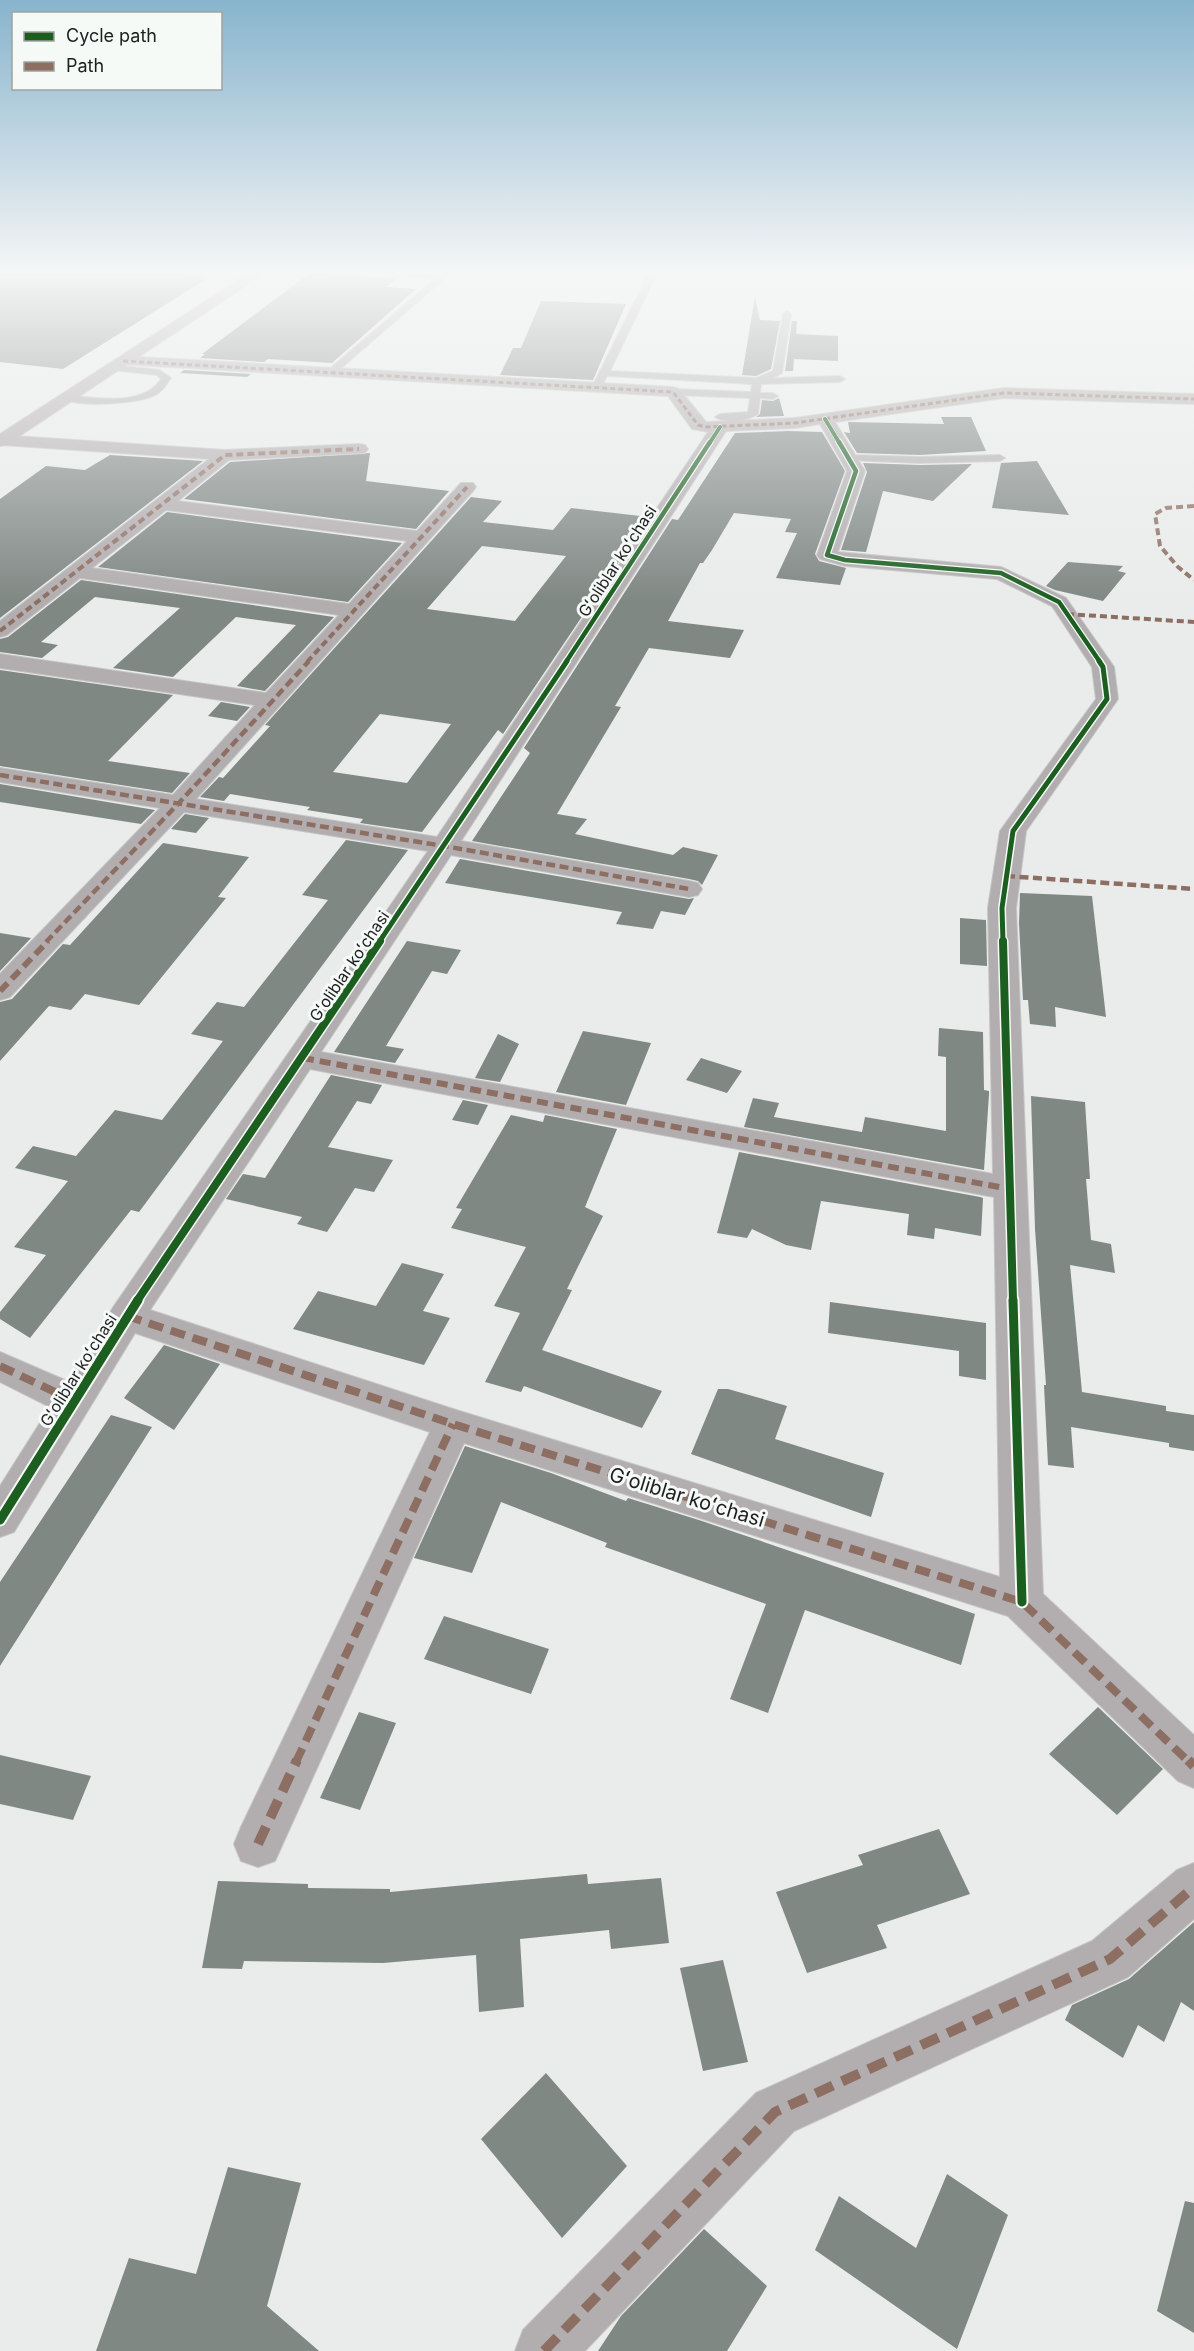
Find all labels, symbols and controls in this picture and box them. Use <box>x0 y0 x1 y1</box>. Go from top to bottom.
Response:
legend <box>12 12 222 90</box>
text: Cycle path <box>66 25 157 46</box>
text: Path <box>66 55 104 76</box>
street label: Gʻoliblar koʻchasi <box>573 501 661 621</box>
street label: Gʻoliblar koʻchasi <box>305 907 393 1025</box>
street label: Gʻoliblar koʻchasi <box>35 1310 121 1430</box>
street label: Gʻoliblar koʻchasi <box>606 1462 768 1532</box>

